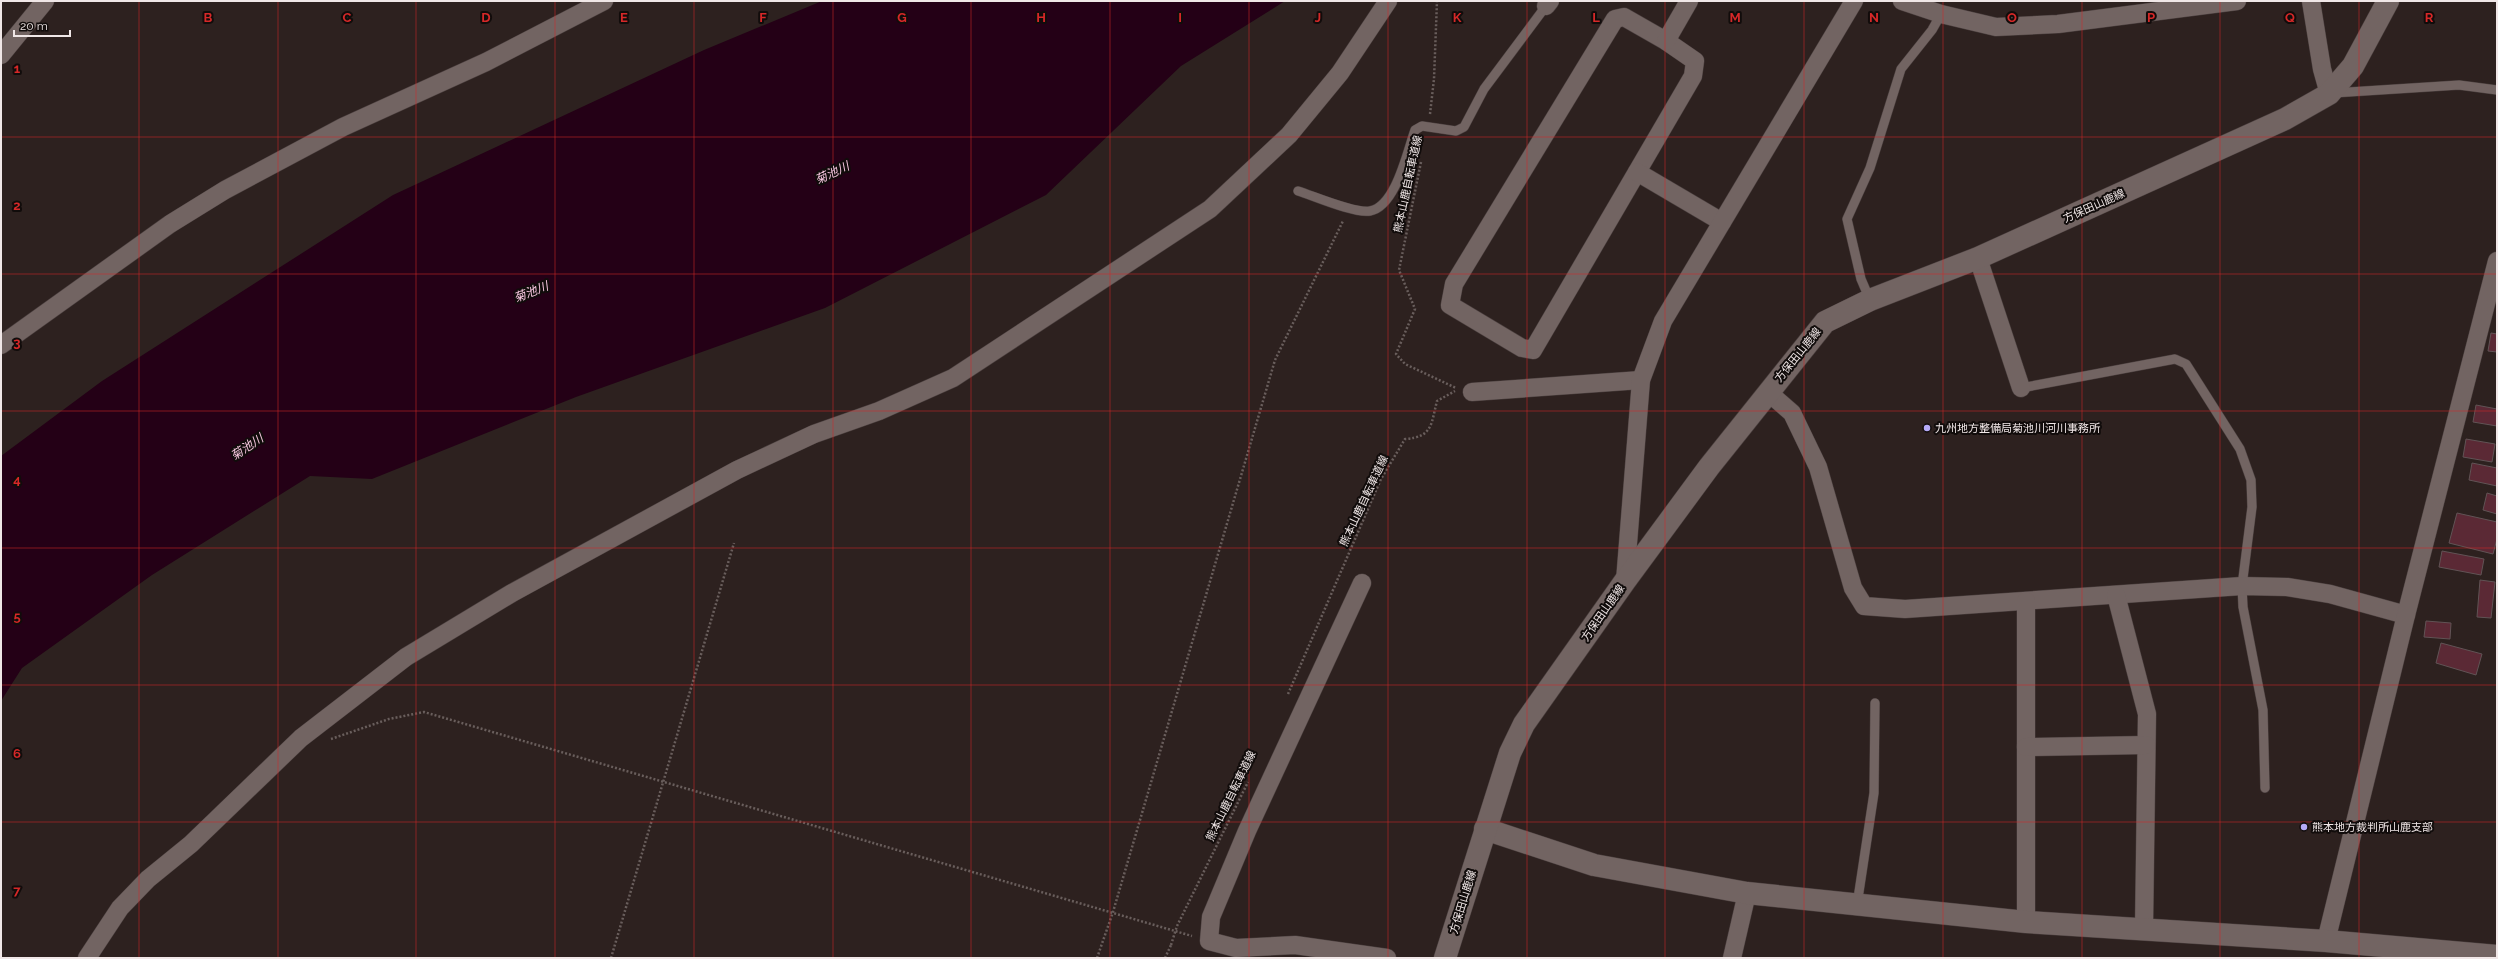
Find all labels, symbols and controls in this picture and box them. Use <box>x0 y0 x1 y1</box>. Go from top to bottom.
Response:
text: B <box>204 10 213 25</box>
text: C <box>343 10 352 25</box>
text: D <box>481 10 491 25</box>
text: E <box>620 10 628 25</box>
text: F <box>759 10 767 25</box>
text: G <box>897 10 907 25</box>
text: H <box>1036 10 1046 25</box>
text: I <box>1178 10 1182 25</box>
text: J <box>1315 10 1321 25</box>
text: K <box>1453 10 1462 25</box>
text: L <box>1592 10 1600 25</box>
text: M <box>1729 10 1741 25</box>
text: N <box>1869 10 1879 25</box>
text: O <box>2007 10 2017 25</box>
text: P <box>2147 10 2155 25</box>
text: Q <box>2285 10 2295 25</box>
text: R <box>2425 10 2434 25</box>
scale bar <box>14 12 70 38</box>
text: 20 m <box>20 19 48 33</box>
text: 1 <box>14 61 21 76</box>
street label: 熊本山鹿自転車道線 <box>1391 134 1425 234</box>
water label: 菊池川 <box>813 158 853 187</box>
street label: 方保田山鹿線 <box>2061 187 2127 225</box>
text: 2 <box>13 198 21 213</box>
water label: 菊池川 <box>512 278 552 305</box>
street label: 方保田山鹿線 <box>1772 325 1824 385</box>
text: 3 <box>13 335 21 350</box>
place label: 九州地方整備局菊池川河川事務所 <box>1935 422 2101 435</box>
marker: 九州地方整備局菊池川河川事務所 <box>1922 423 1932 433</box>
water label: 菊池川 <box>228 430 267 463</box>
street label: 熊本山鹿自転車道線 <box>1337 453 1391 549</box>
text: 4 <box>13 472 21 487</box>
street label: 方保田山鹿線 <box>1579 582 1627 644</box>
text: 5 <box>13 609 21 624</box>
text: 6 <box>13 746 21 761</box>
street label: 熊本山鹿自転車道線 <box>1203 749 1259 843</box>
place label: 熊本地方裁判所山鹿支部 <box>2312 821 2433 834</box>
marker: 熊本地方裁判所山鹿支部 <box>2299 822 2309 832</box>
street label: 方保田山鹿線 <box>1447 869 1479 935</box>
text: 7 <box>13 883 21 898</box>

